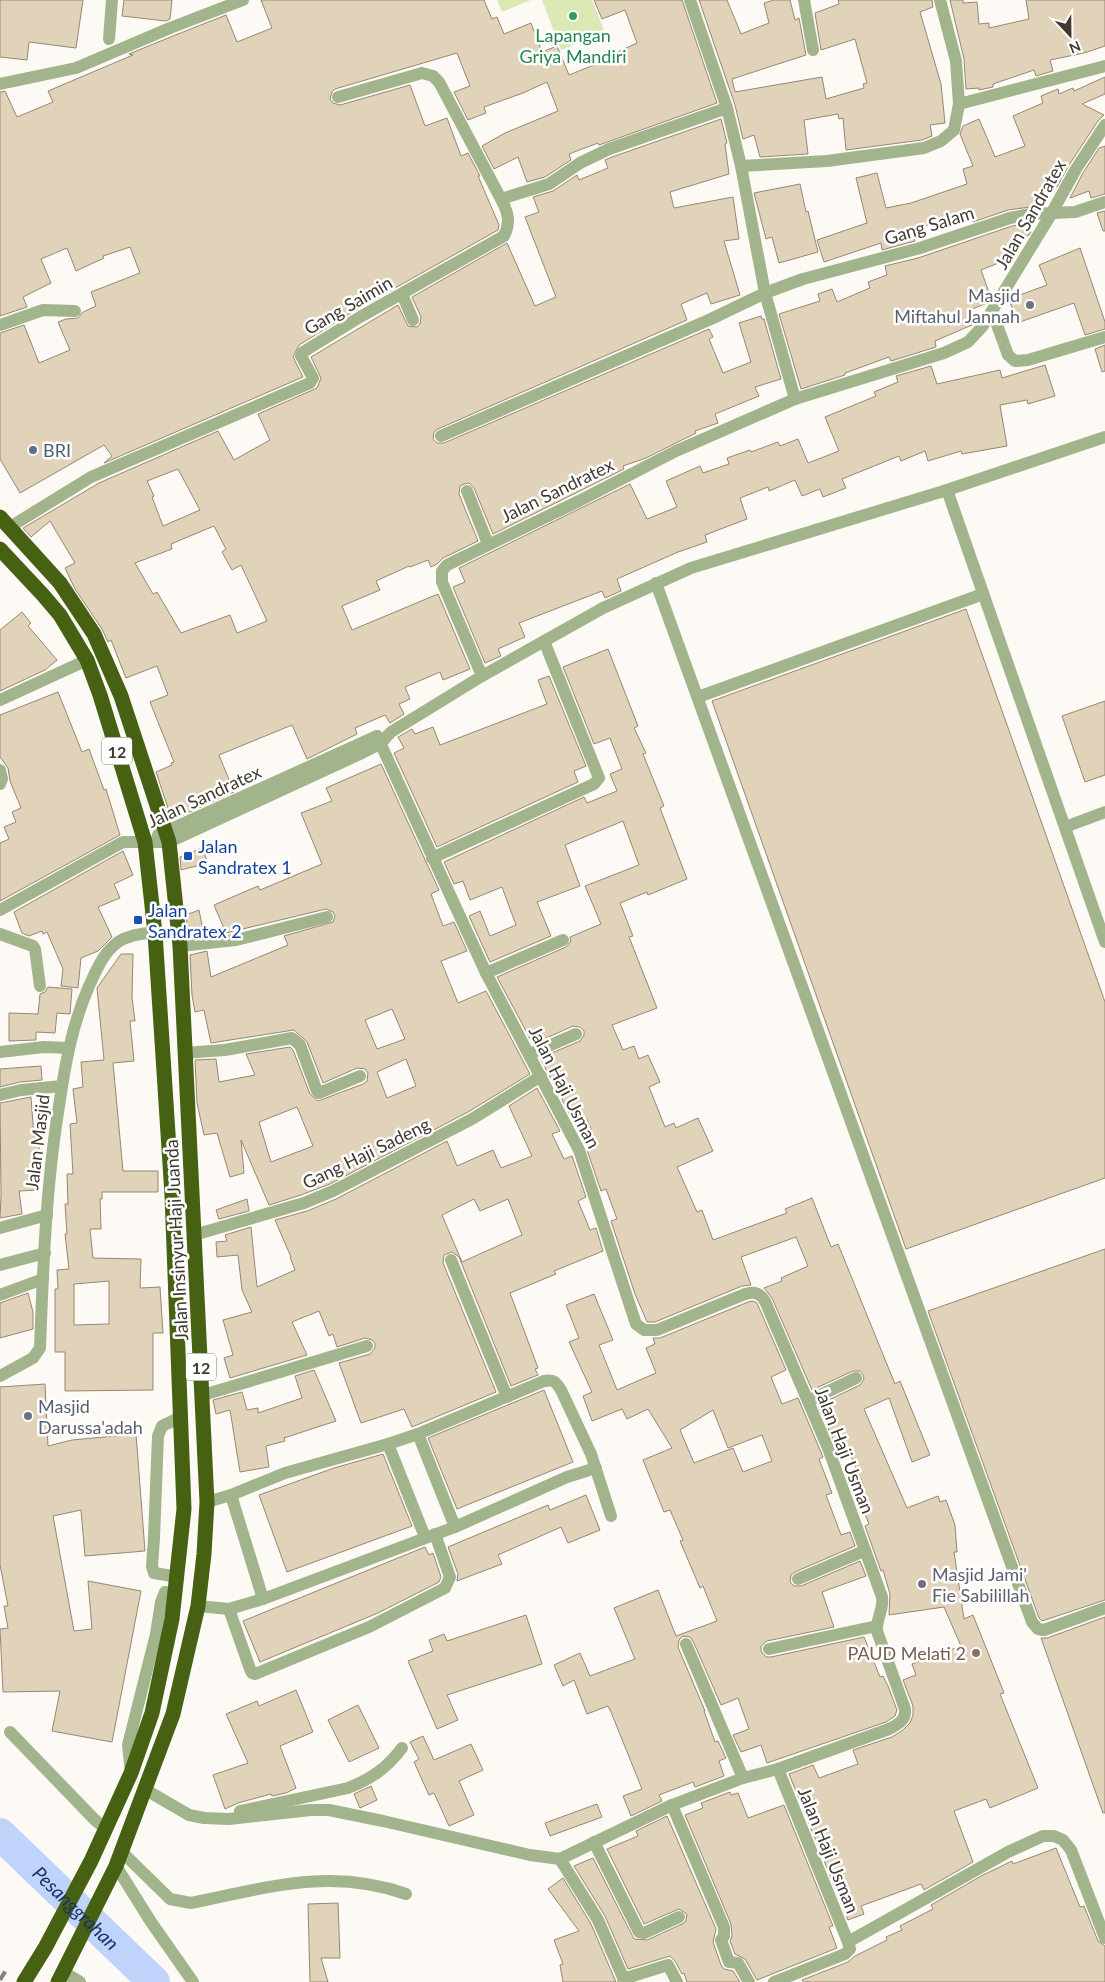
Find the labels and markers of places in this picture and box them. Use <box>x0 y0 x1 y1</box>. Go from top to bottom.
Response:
marker: Lapangan Griya Mandiri <box>567 10 579 22</box>
place label: Lapangan Griya Mandiri <box>519 24 627 67</box>
place label: Masjid Miftahul Jannah <box>894 284 1020 327</box>
marker: Masjid Miftahul Jannah <box>1024 299 1036 311</box>
place label: BRI <box>43 439 71 461</box>
marker: BRI <box>27 444 39 456</box>
place label: Jalan Sandratex 1 <box>198 835 292 878</box>
marker: Jalan Sandratex 1 <box>182 850 194 862</box>
place label: Jalan Sandratex 2 <box>148 899 242 942</box>
marker: Jalan Sandratex 2 <box>132 914 144 926</box>
place label: Masjid Darussa'adah <box>38 1395 143 1438</box>
marker: Masjid Darussa'adah <box>22 1410 34 1422</box>
place label: Masjid Jami' Fie Sabilillah <box>932 1563 1030 1606</box>
marker: Masjid Jami' Fie Sabilillah <box>916 1578 928 1590</box>
place label: PAUD Melati 2 <box>848 1642 966 1664</box>
marker: PAUD Melati 2 <box>970 1647 982 1659</box>

